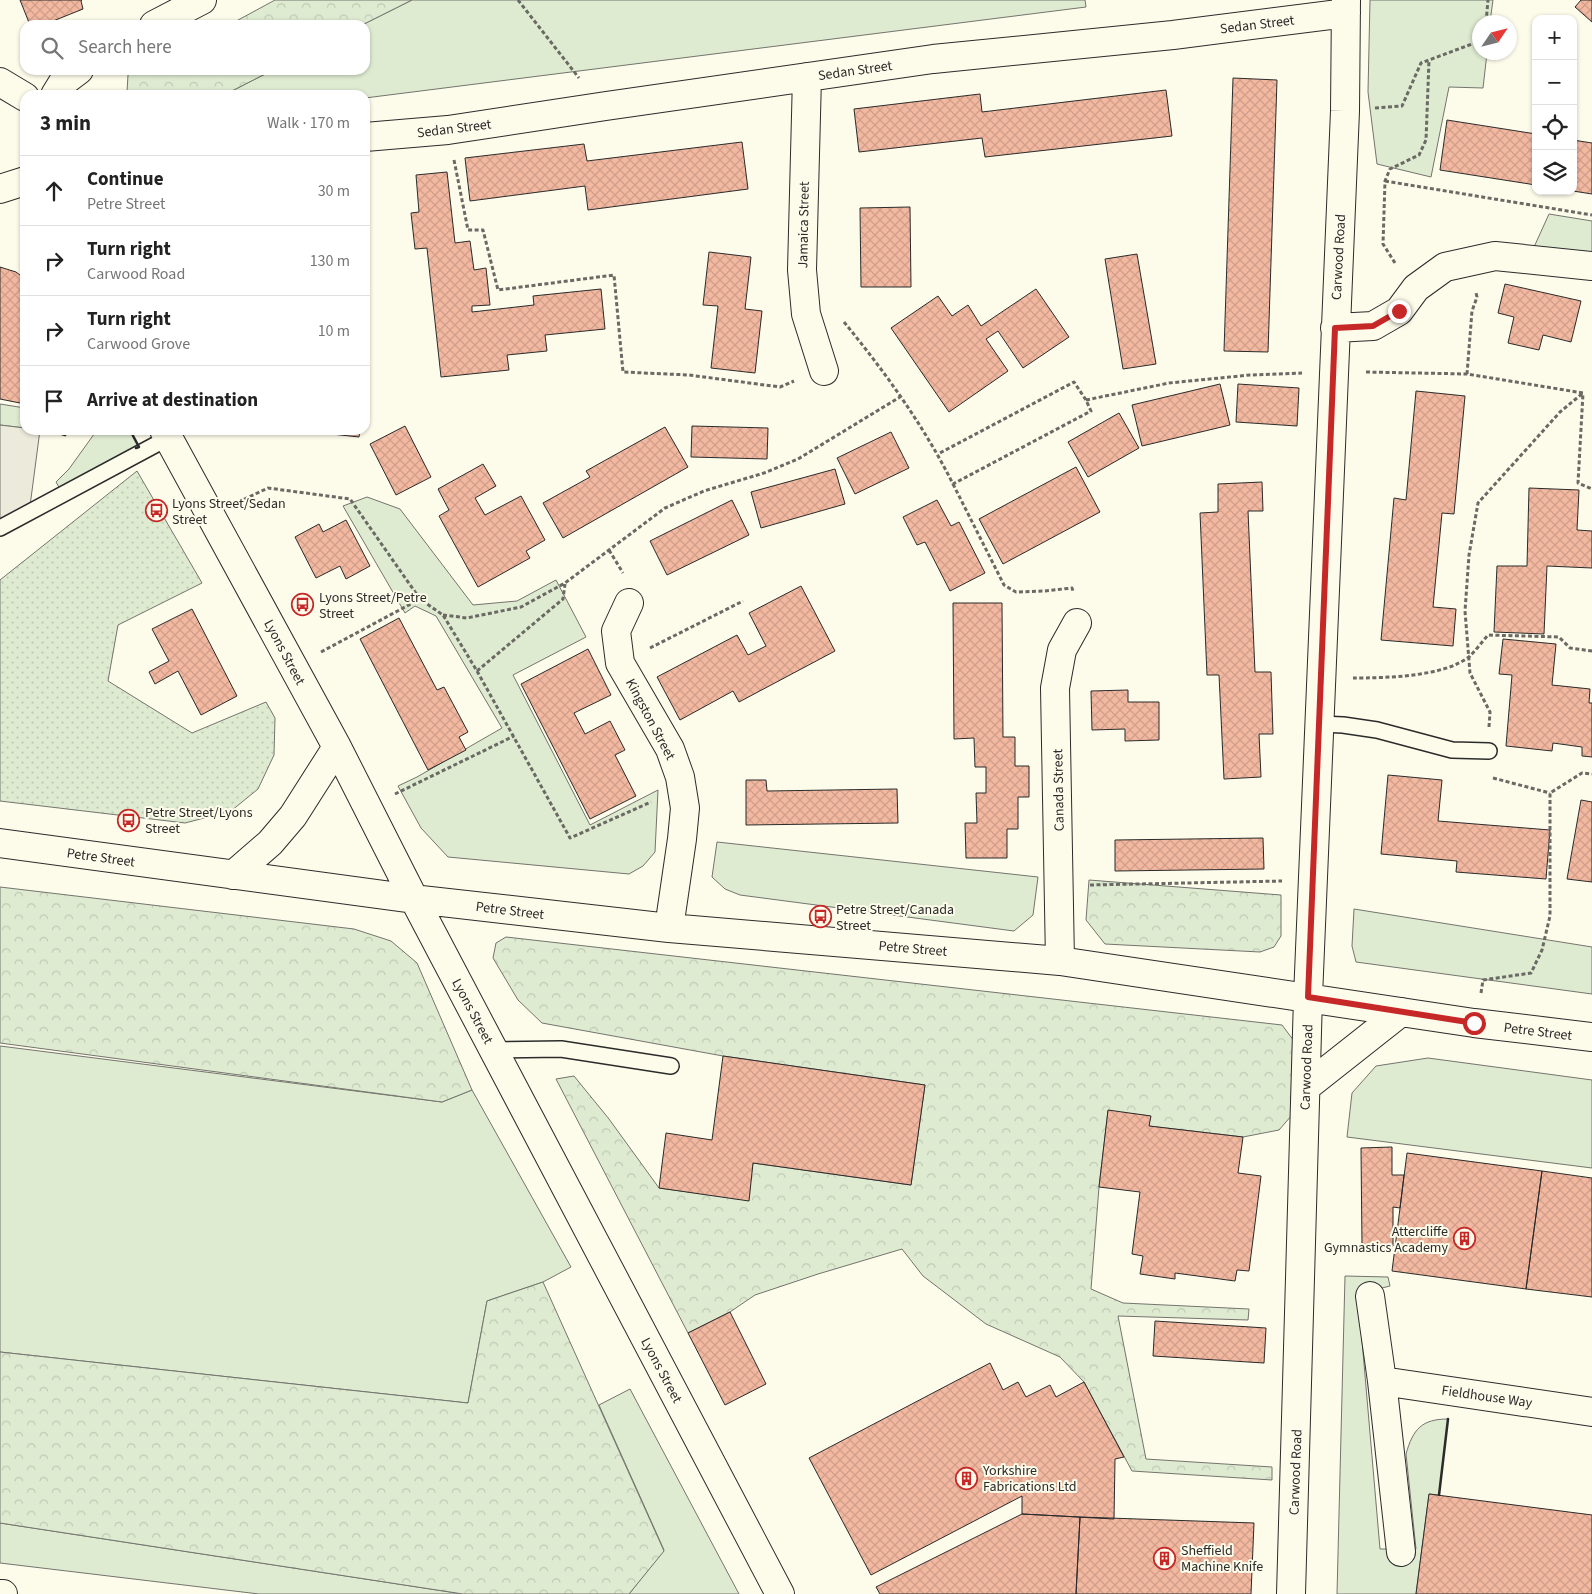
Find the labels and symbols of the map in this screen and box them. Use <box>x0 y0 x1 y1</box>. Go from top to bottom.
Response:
street label: Sedan Street <box>1219 10 1296 39</box>
north arrow <box>1472 15 1517 60</box>
street label: Sedan Street <box>817 56 894 86</box>
street label: Sedan Street <box>416 114 493 143</box>
street label: Jamaica Street <box>793 181 815 269</box>
street label: Carwood Road <box>1327 214 1351 301</box>
route end <box>1388 300 1411 323</box>
place label: Lyons Street/Sedan Street <box>172 494 286 530</box>
bus stop icon: Lyons Street/Sedan Street <box>144 499 168 523</box>
place label: Lyons Street/Petre Street <box>319 588 427 624</box>
bus stop icon: Lyons Street/Petre Street <box>291 593 315 617</box>
street label: Lyons Street <box>258 616 310 689</box>
street label: Kingston Street <box>620 675 680 764</box>
street label: Canada Street <box>1048 748 1070 831</box>
place label: Petre Street/Lyons Street <box>145 803 253 839</box>
bus stop icon: Petre Street/Lyons Street <box>117 808 141 832</box>
street label: Petre Street <box>65 843 137 873</box>
street label: Petre Street <box>475 897 545 925</box>
place label: Petre Street/Canada Street <box>836 900 954 936</box>
bus stop icon: Petre Street/Canada Street <box>808 905 832 929</box>
street label: Petre Street <box>878 936 948 962</box>
street label: Lyons Street <box>446 975 498 1048</box>
route start <box>1463 1012 1486 1035</box>
street label: Petre Street <box>1503 1018 1573 1046</box>
street label: Carwood Road <box>1296 1024 1318 1110</box>
place label: Attercliffe Gymnastics Academy <box>1324 1222 1448 1258</box>
building icon: Attercliffe Gymnastics Academy <box>1452 1227 1476 1251</box>
street label: Lyons Street <box>635 1334 687 1407</box>
street label: Fieldhouse Way <box>1440 1381 1534 1413</box>
street label: Carwood Road <box>1285 1429 1307 1515</box>
place label: Yorkshire Fabrications Ltd <box>982 1461 1077 1497</box>
building icon: Yorkshire Fabrications Ltd <box>955 1466 979 1490</box>
place label: Sheffield Machine Knife <box>1181 1541 1263 1577</box>
building icon: Sheffield Machine Knife <box>1153 1546 1177 1570</box>

